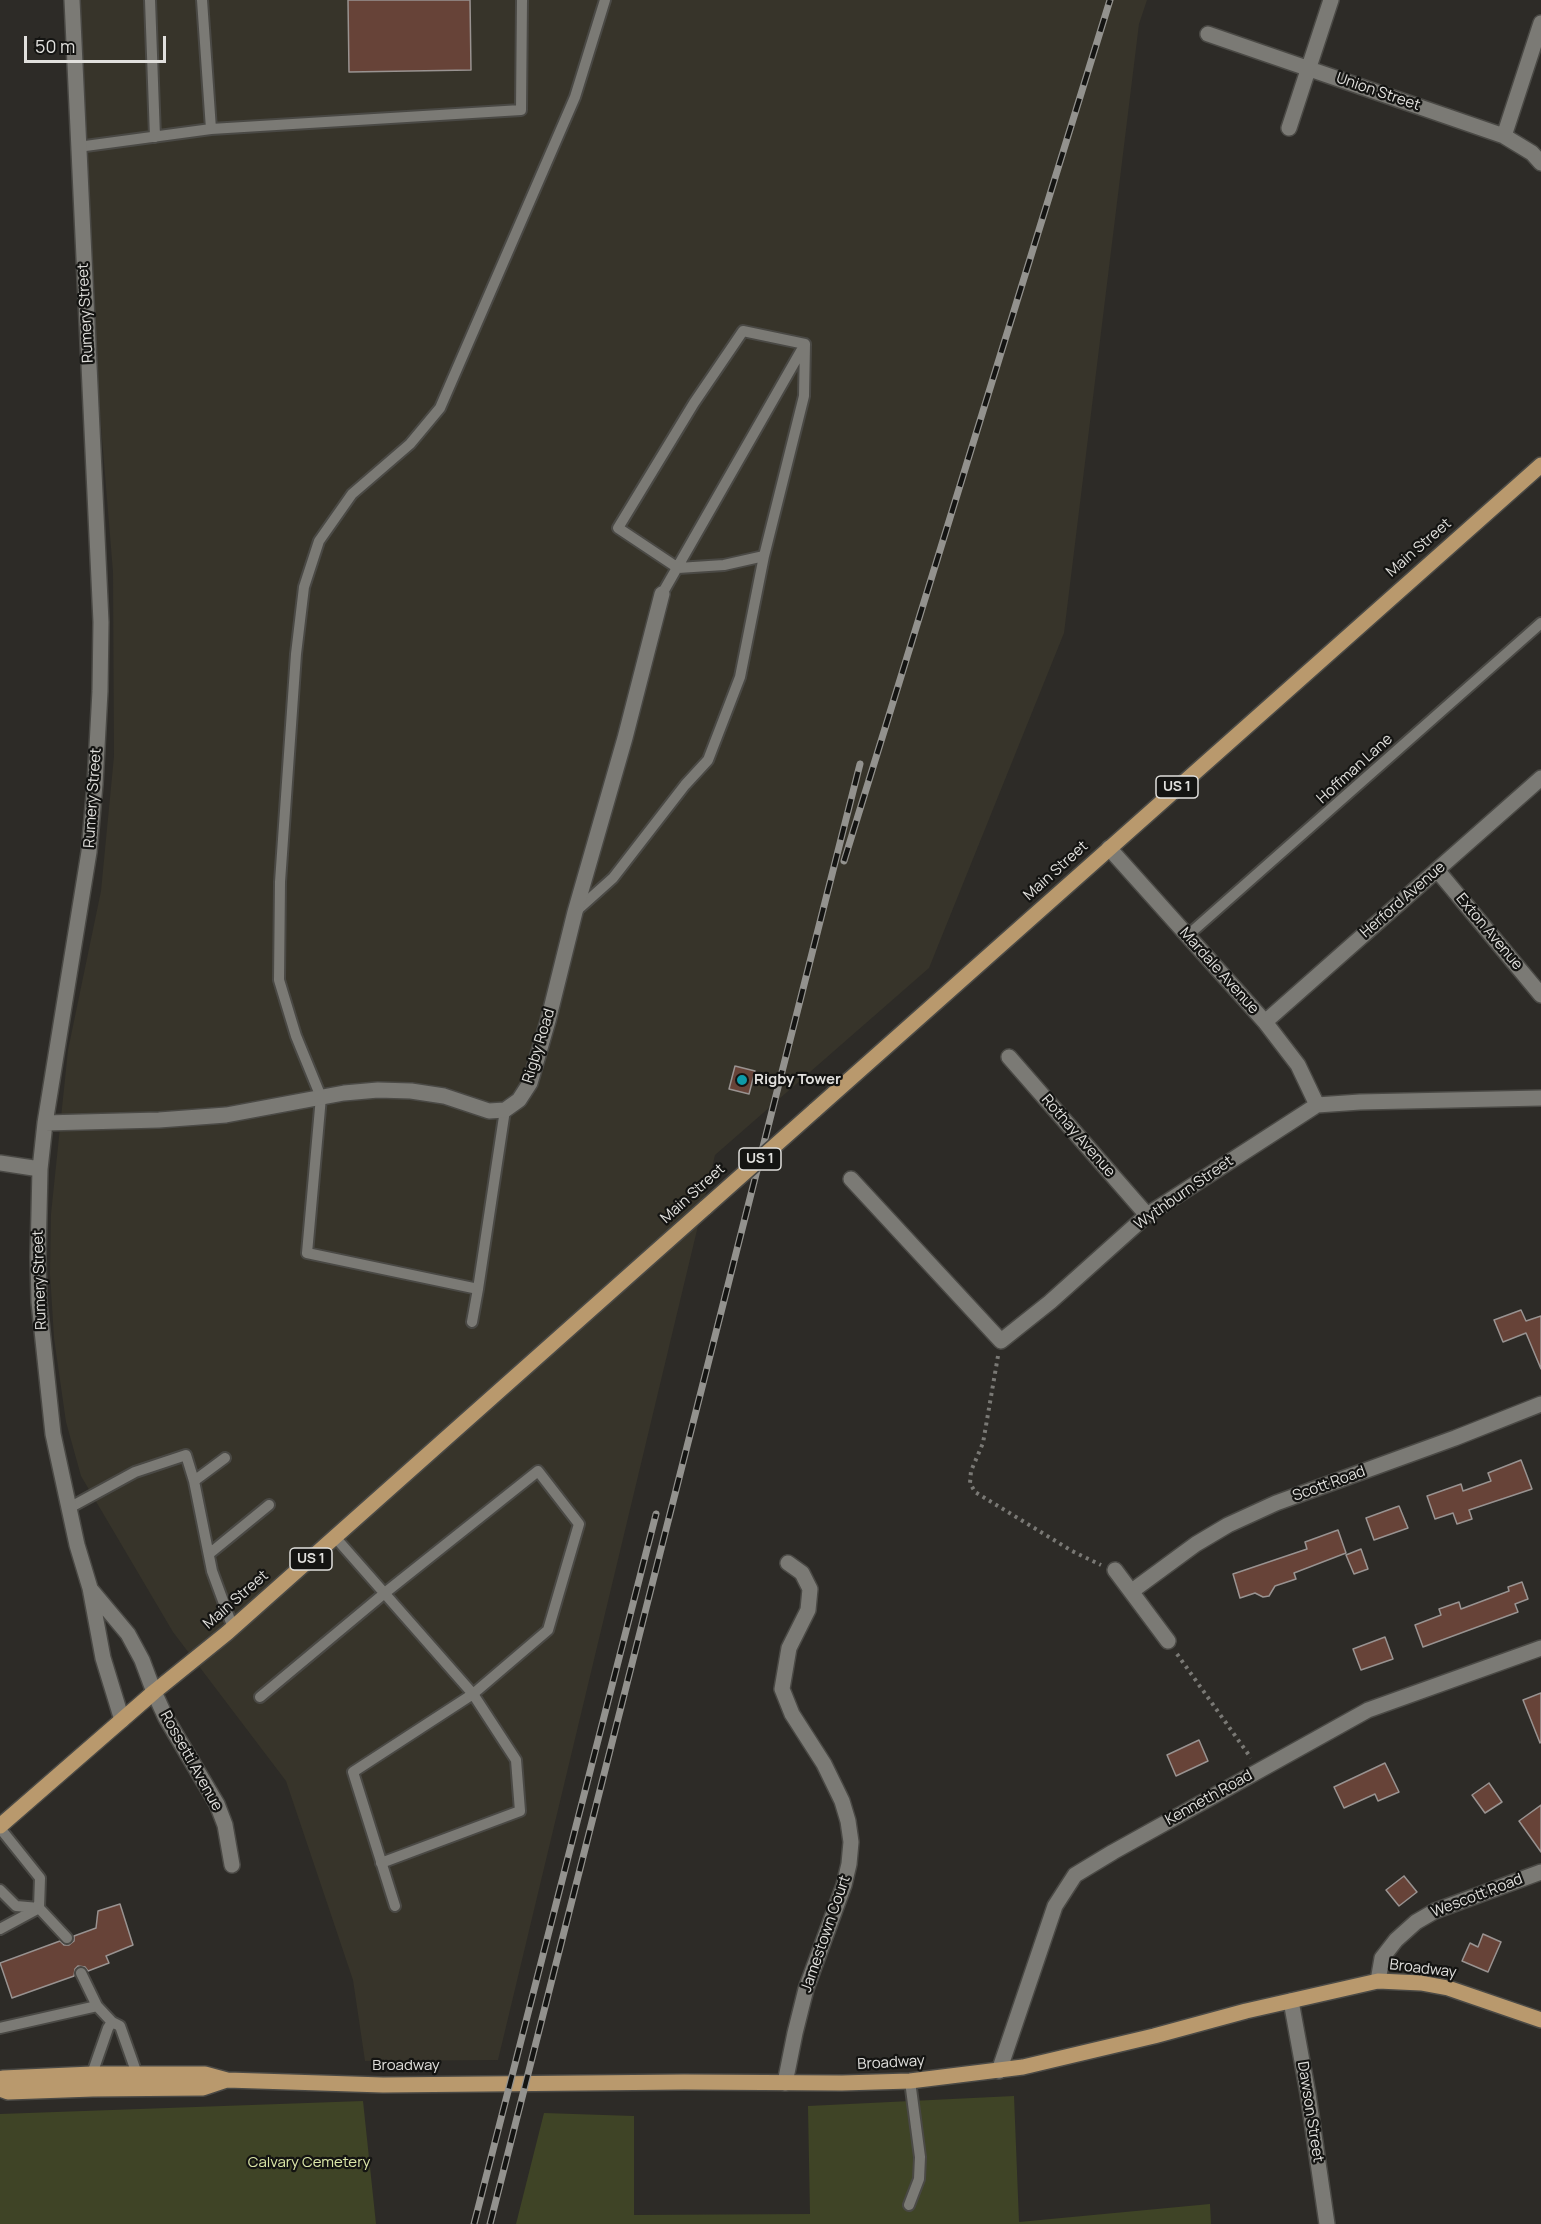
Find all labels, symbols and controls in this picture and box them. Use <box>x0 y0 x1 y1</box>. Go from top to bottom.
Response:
scale bar <box>27 24 170 62</box>
text: 50 m <box>35 34 75 58</box>
street label: Union Street <box>1334 69 1422 115</box>
street label: Rumery Street <box>74 263 98 363</box>
street label: Main Street <box>1383 515 1455 581</box>
street label: Hoffman Lane <box>1313 730 1397 808</box>
street label: Rumery Street <box>81 747 105 849</box>
road number: US 1 <box>1156 776 1198 798</box>
street label: Main Street <box>1020 837 1092 905</box>
street label: Herford Avenue <box>1357 858 1449 942</box>
street label: Exton Avenue <box>1452 890 1526 974</box>
street label: Mardale Avenue <box>1175 924 1263 1018</box>
street label: Rigby Road <box>519 1007 559 1085</box>
place label: Rigby Tower <box>754 1071 841 1089</box>
marker: Rigby Tower <box>735 1073 749 1087</box>
street label: Rothay Avenue <box>1037 1091 1119 1181</box>
road number: US 1 <box>739 1148 781 1170</box>
street label: Wythburn Street <box>1131 1152 1237 1234</box>
street label: Main Street <box>657 1160 729 1228</box>
street label: Rumery Street <box>29 1230 51 1330</box>
street label: Scott Road <box>1290 1463 1368 1505</box>
road number: US 1 <box>290 1548 332 1570</box>
street label: Main Street <box>200 1567 272 1633</box>
street label: Rossetti Avenue <box>156 1708 226 1814</box>
street label: Kenneth Road <box>1162 1767 1256 1829</box>
street label: Wescott Road <box>1429 1870 1525 1922</box>
street label: Jamestown Court <box>798 1873 854 1995</box>
street label: Broadway <box>1388 1956 1458 1982</box>
street label: Broadway <box>857 2052 925 2074</box>
street label: Broadway <box>372 2057 440 2075</box>
street label: Dawson Street <box>1293 2060 1327 2164</box>
park label: Calvary Cemetery <box>248 2154 370 2172</box>

